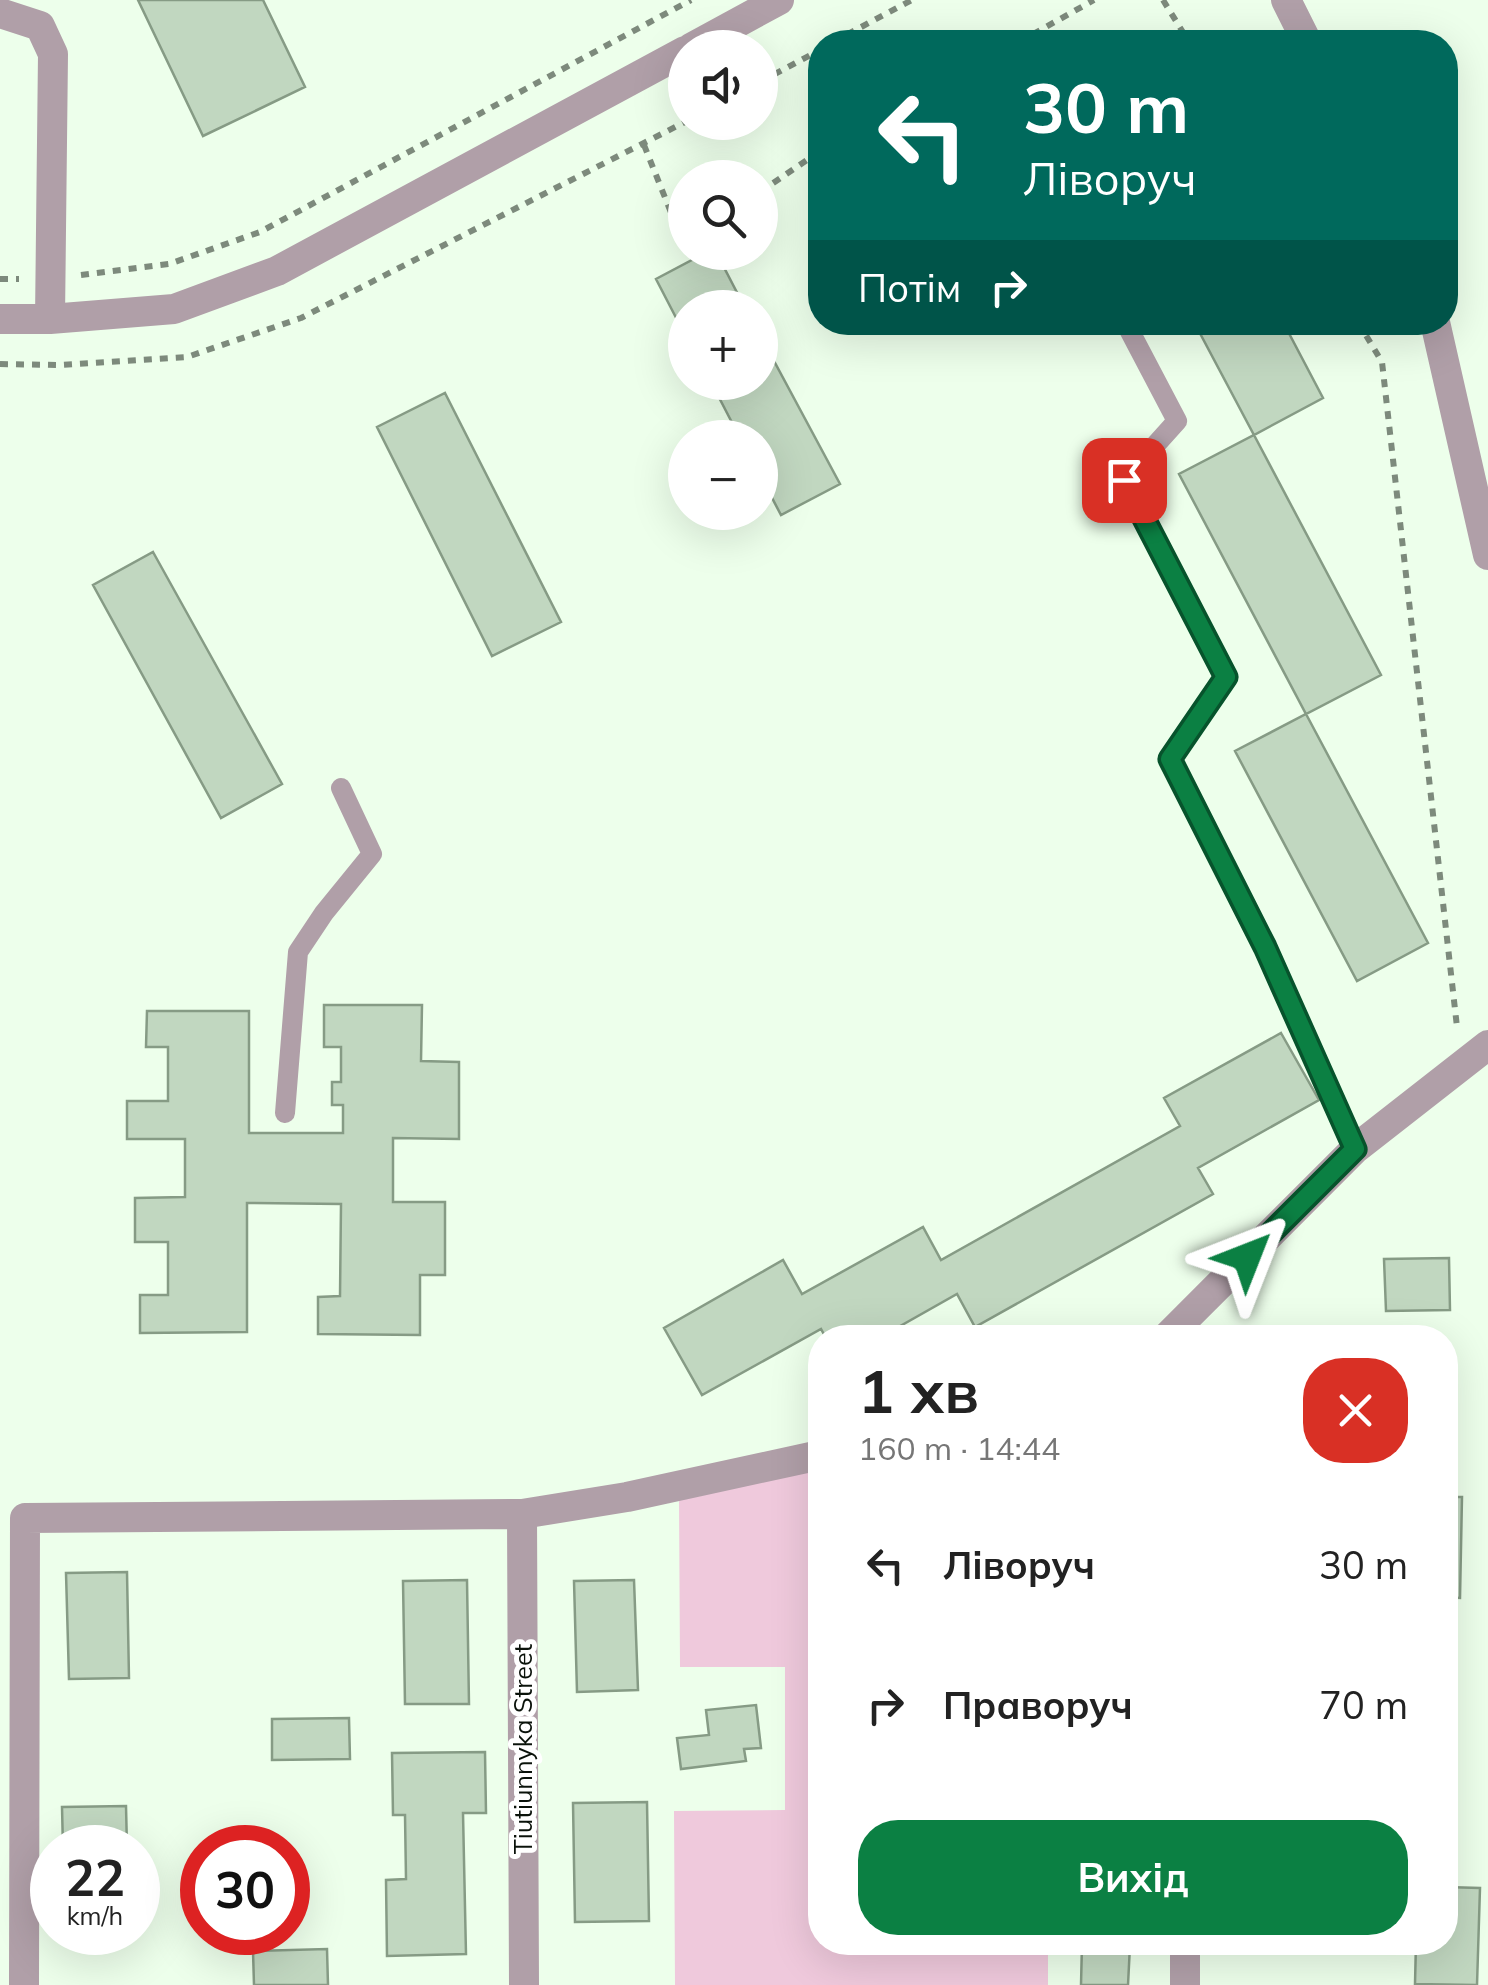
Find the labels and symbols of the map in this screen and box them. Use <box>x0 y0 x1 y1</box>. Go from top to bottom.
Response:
pin <box>1082 438 1167 523</box>
position arrow <box>1195 1205 1299 1309</box>
street label: Tiutiunnyka Street <box>507 1644 538 1854</box>
speed limit sign: 30 <box>180 1825 310 1955</box>

